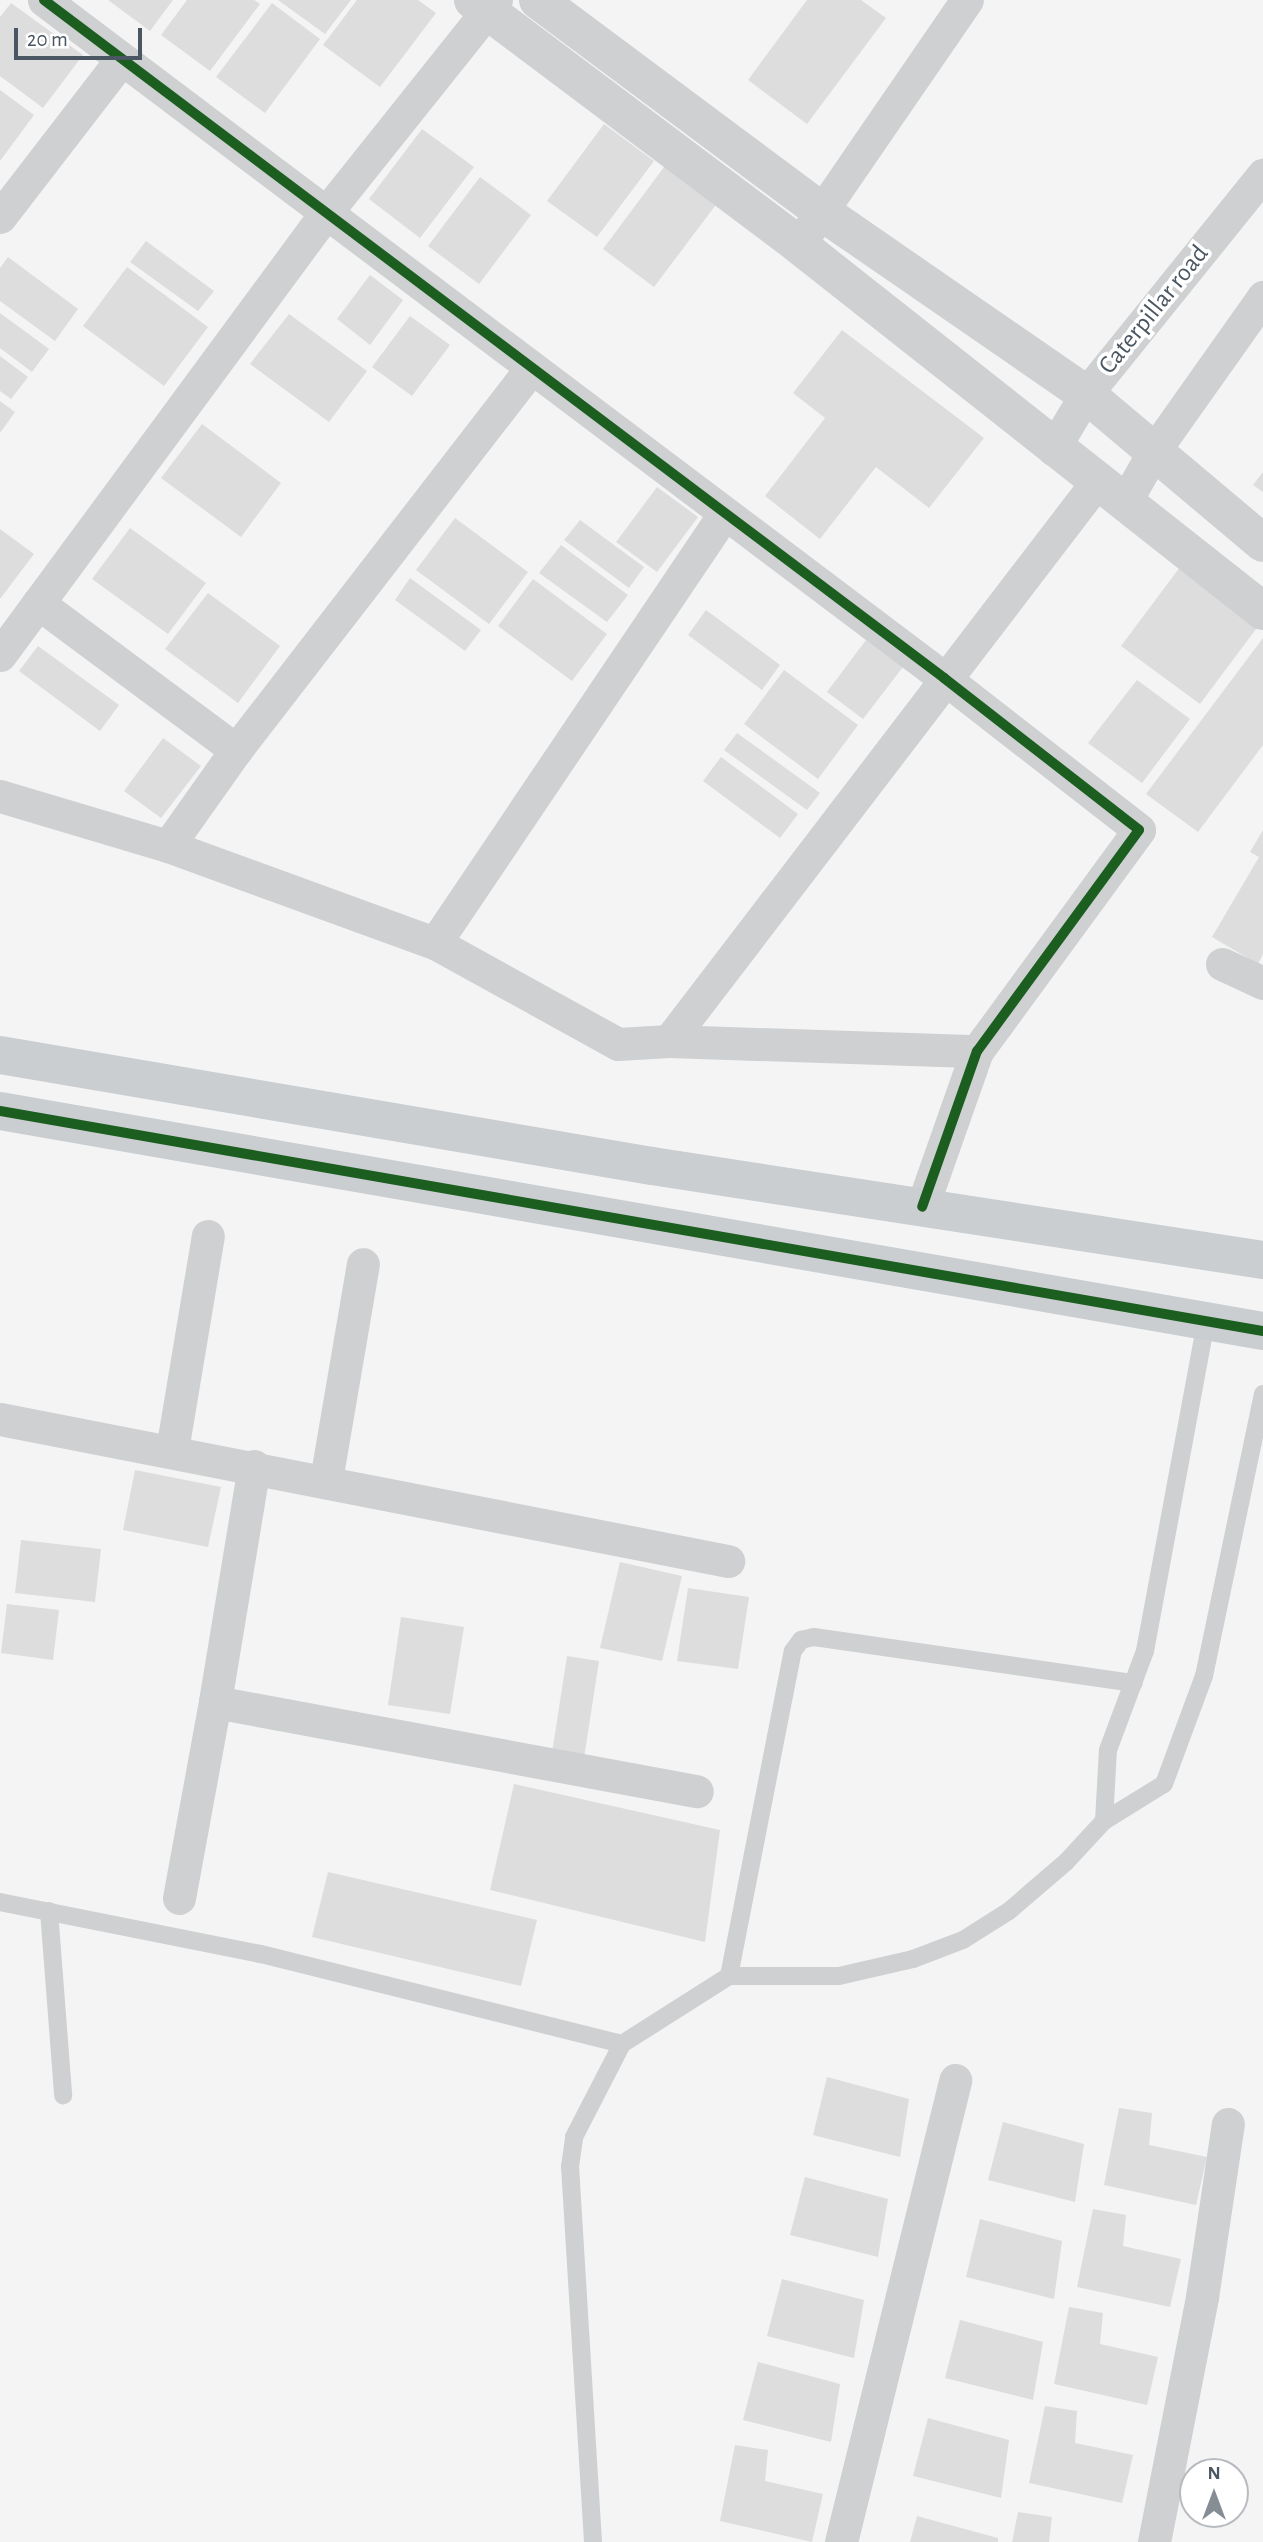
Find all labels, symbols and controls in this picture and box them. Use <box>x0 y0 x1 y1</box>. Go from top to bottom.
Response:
scale bar <box>18 14 145 58</box>
text: 20 m <box>27 29 68 50</box>
street label: Caterpillar road <box>1092 239 1216 381</box>
north arrow <box>1179 2458 1249 2528</box>
text: N <box>1207 2464 1221 2483</box>

